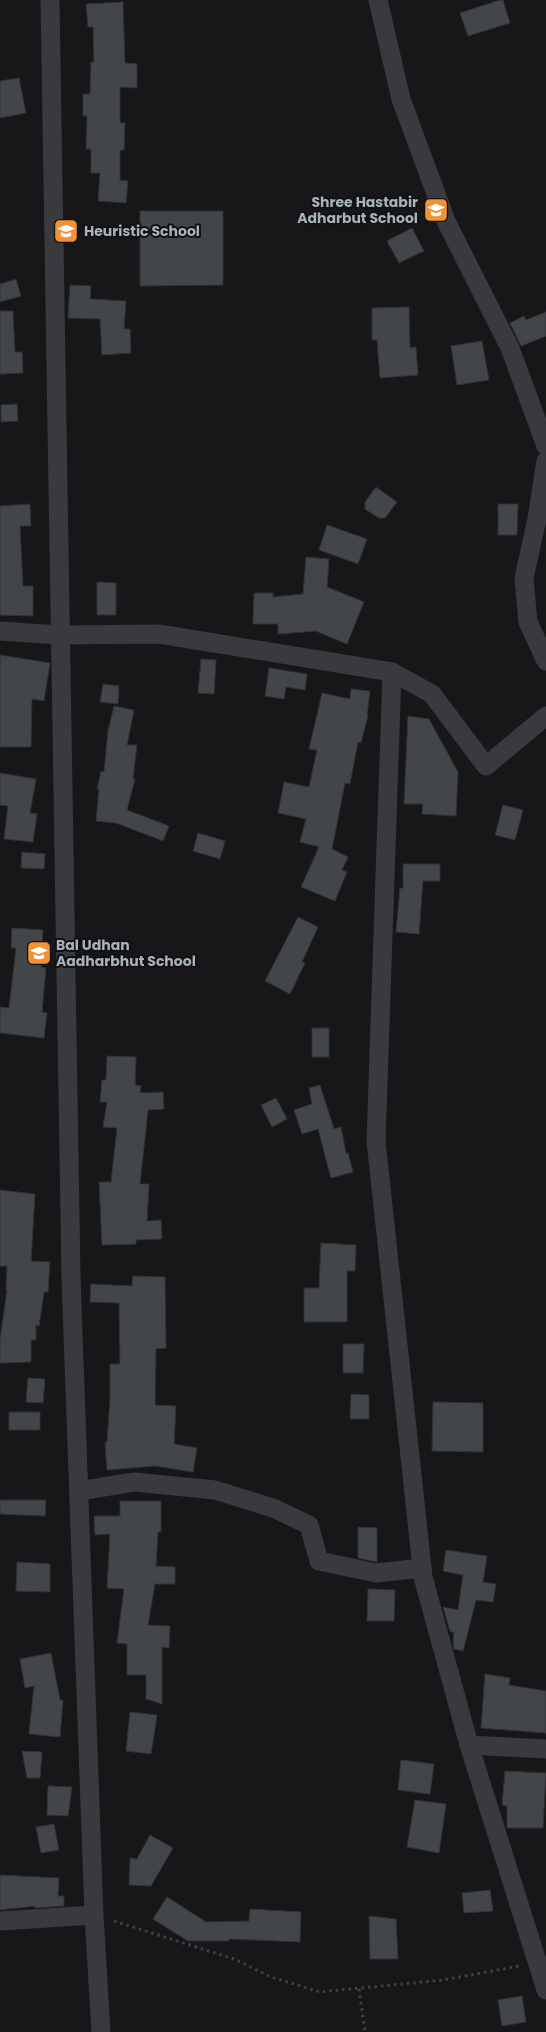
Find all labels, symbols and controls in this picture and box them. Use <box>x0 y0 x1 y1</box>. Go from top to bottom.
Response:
place label: Shree Hastabir Adharbut School <box>297 192 418 228</box>
school or university icon: Shree Hastabir Adharbut School <box>423 197 449 223</box>
school or university icon: Heuristic School <box>53 218 79 244</box>
place label: Heuristic School <box>84 221 200 241</box>
place label: Bal Udhan Aadharbhut School <box>56 935 196 971</box>
school or university icon: Bal Udhan Aadharbhut School <box>26 940 52 966</box>

